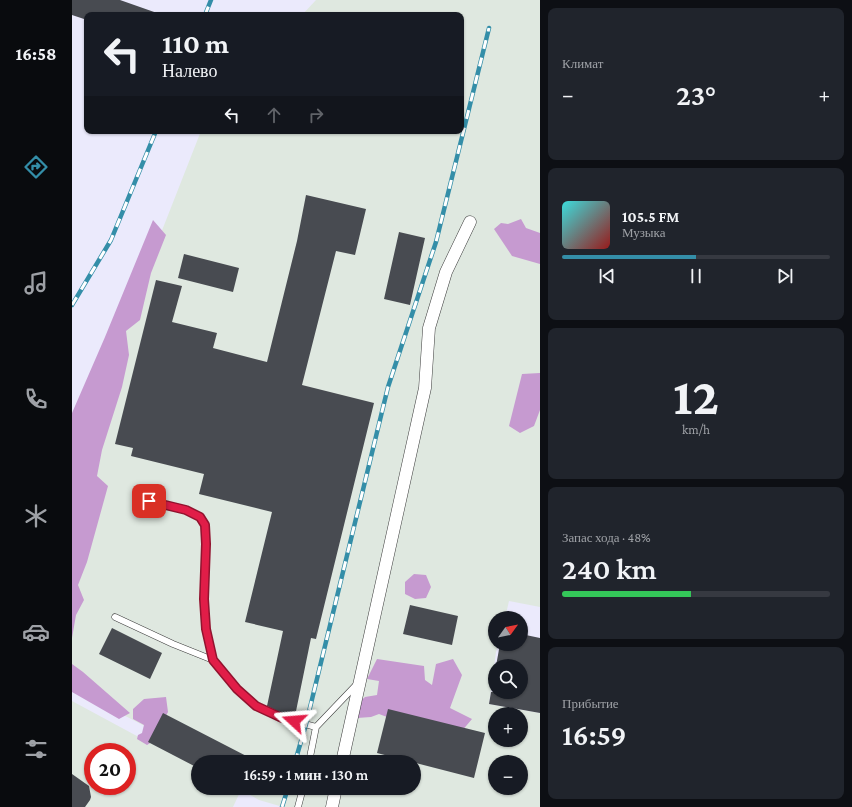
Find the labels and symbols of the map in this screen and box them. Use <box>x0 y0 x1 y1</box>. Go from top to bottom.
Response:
pin <box>132 484 166 518</box>
north arrow <box>488 611 528 651</box>
position arrow <box>273 700 315 742</box>
speed limit sign: 20 <box>84 743 136 795</box>

